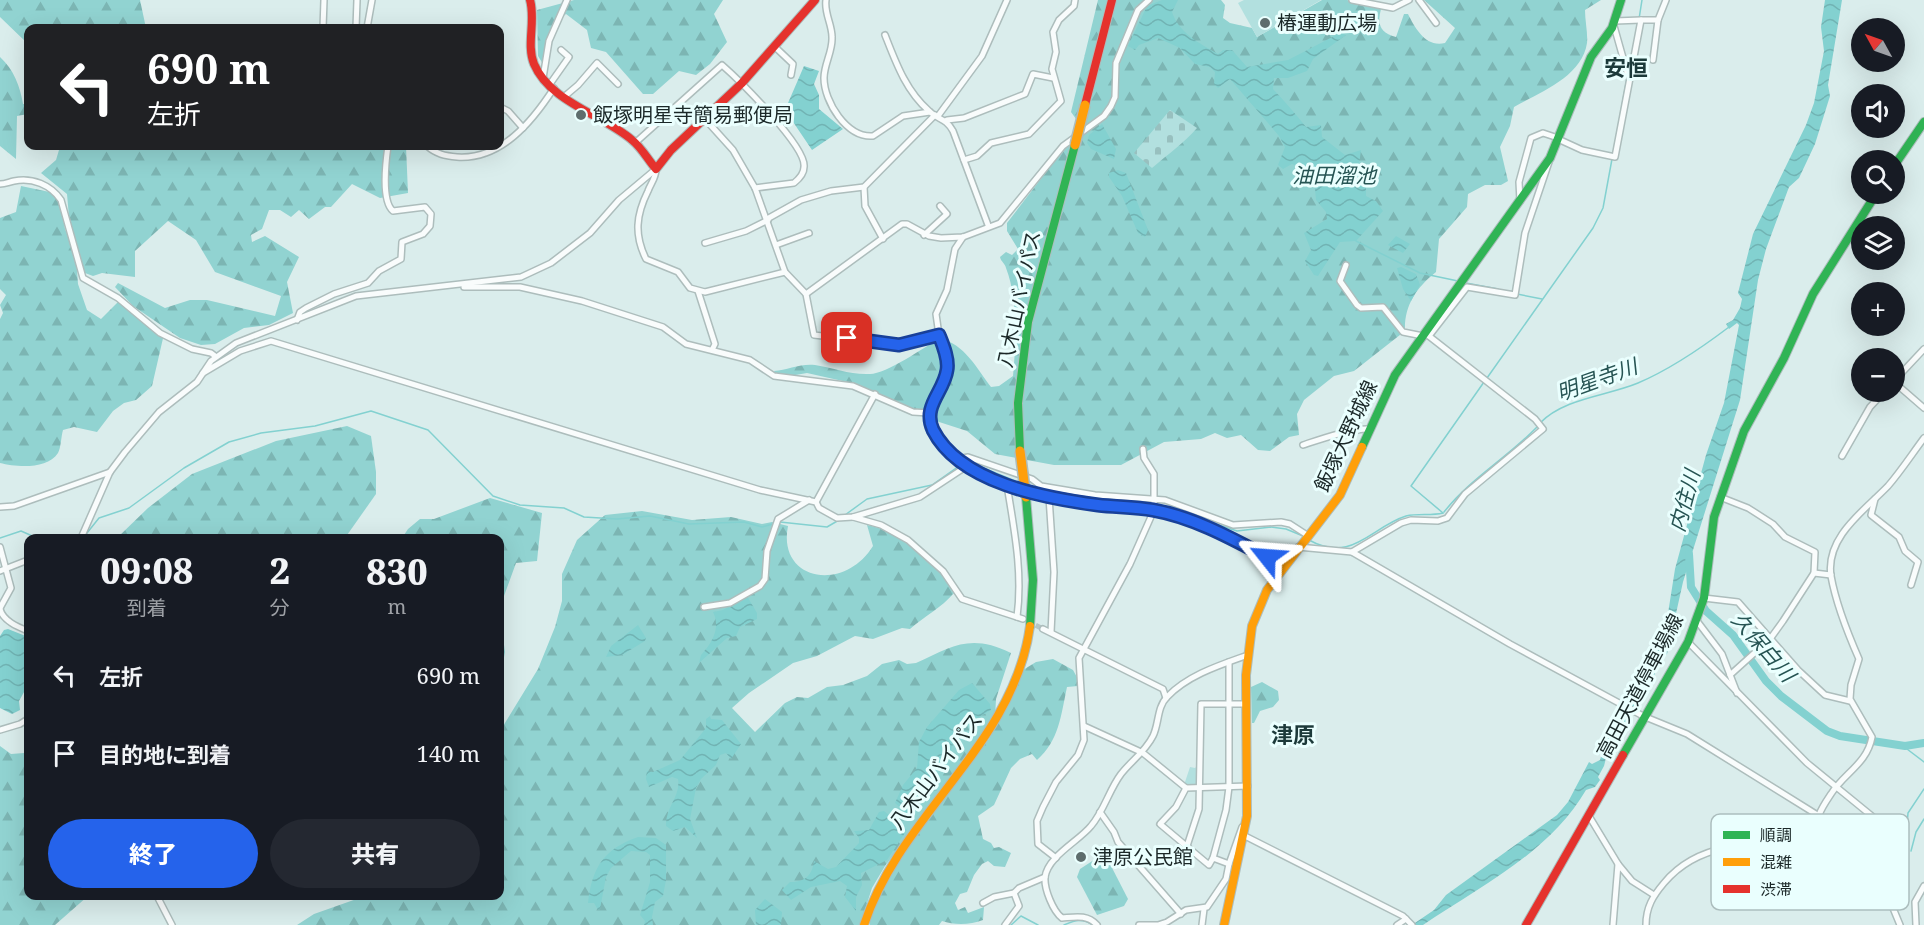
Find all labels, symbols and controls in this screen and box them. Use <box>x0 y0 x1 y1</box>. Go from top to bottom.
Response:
place label: 椿運動広場 <box>1277 9 1377 36</box>
marker: 椿運動広場 <box>1258 16 1272 30</box>
north arrow <box>1851 18 1905 72</box>
map controls <box>1851 18 1905 402</box>
text: 690 m <box>147 39 271 96</box>
icon: left <box>48 48 126 126</box>
district label: 安恒 <box>1604 52 1648 82</box>
button: sound <box>1851 84 1905 138</box>
text: 左折 <box>147 95 201 132</box>
place label: 飯塚明星寺簡易郵便局 <box>593 101 793 128</box>
marker: 飯塚明星寺簡易郵便局 <box>574 108 588 122</box>
button: search <box>1851 150 1905 204</box>
water label: 油田溜池 <box>1292 161 1378 189</box>
button: layers <box>1851 216 1905 270</box>
street label: 八木山バイパス <box>991 228 1046 370</box>
button: + <box>1851 282 1905 336</box>
pin <box>821 312 872 363</box>
icon: arrive <box>830 321 863 354</box>
button: − <box>1851 348 1905 402</box>
water label: 明星寺川 <box>1552 351 1643 407</box>
street label: 飯塚大野城線 <box>1308 376 1383 496</box>
water label: 内住川 <box>1662 465 1706 535</box>
position arrow <box>1235 525 1299 589</box>
text: 09:08 <box>100 546 193 595</box>
text: 2 <box>270 546 290 595</box>
text: 830 <box>366 547 428 596</box>
text: m <box>388 593 406 620</box>
text: 到着 <box>127 594 167 621</box>
text: 分 <box>270 594 290 621</box>
water label: 久保白川 <box>1726 605 1803 689</box>
street label: 高田天道停車場線 <box>1590 609 1689 763</box>
icon: left <box>48 659 81 692</box>
text: 690 m <box>417 660 480 690</box>
text: 左折 <box>99 661 143 691</box>
street label: 八木山バイパス <box>883 707 988 835</box>
district label: 津原 <box>1271 719 1315 749</box>
icon: arrive <box>48 737 81 770</box>
text: 140 m <box>417 738 480 768</box>
text: 目的地に到着 <box>99 739 231 769</box>
legend <box>1711 814 1909 910</box>
button: 終了 <box>48 819 258 888</box>
button: 共有 <box>270 819 480 888</box>
text: 順調 <box>1760 824 1792 846</box>
place label: 津原公民館 <box>1093 843 1193 870</box>
marker: 津原公民館 <box>1074 850 1088 864</box>
text: 混雑 <box>1760 851 1792 873</box>
text: 渋滞 <box>1760 878 1792 900</box>

